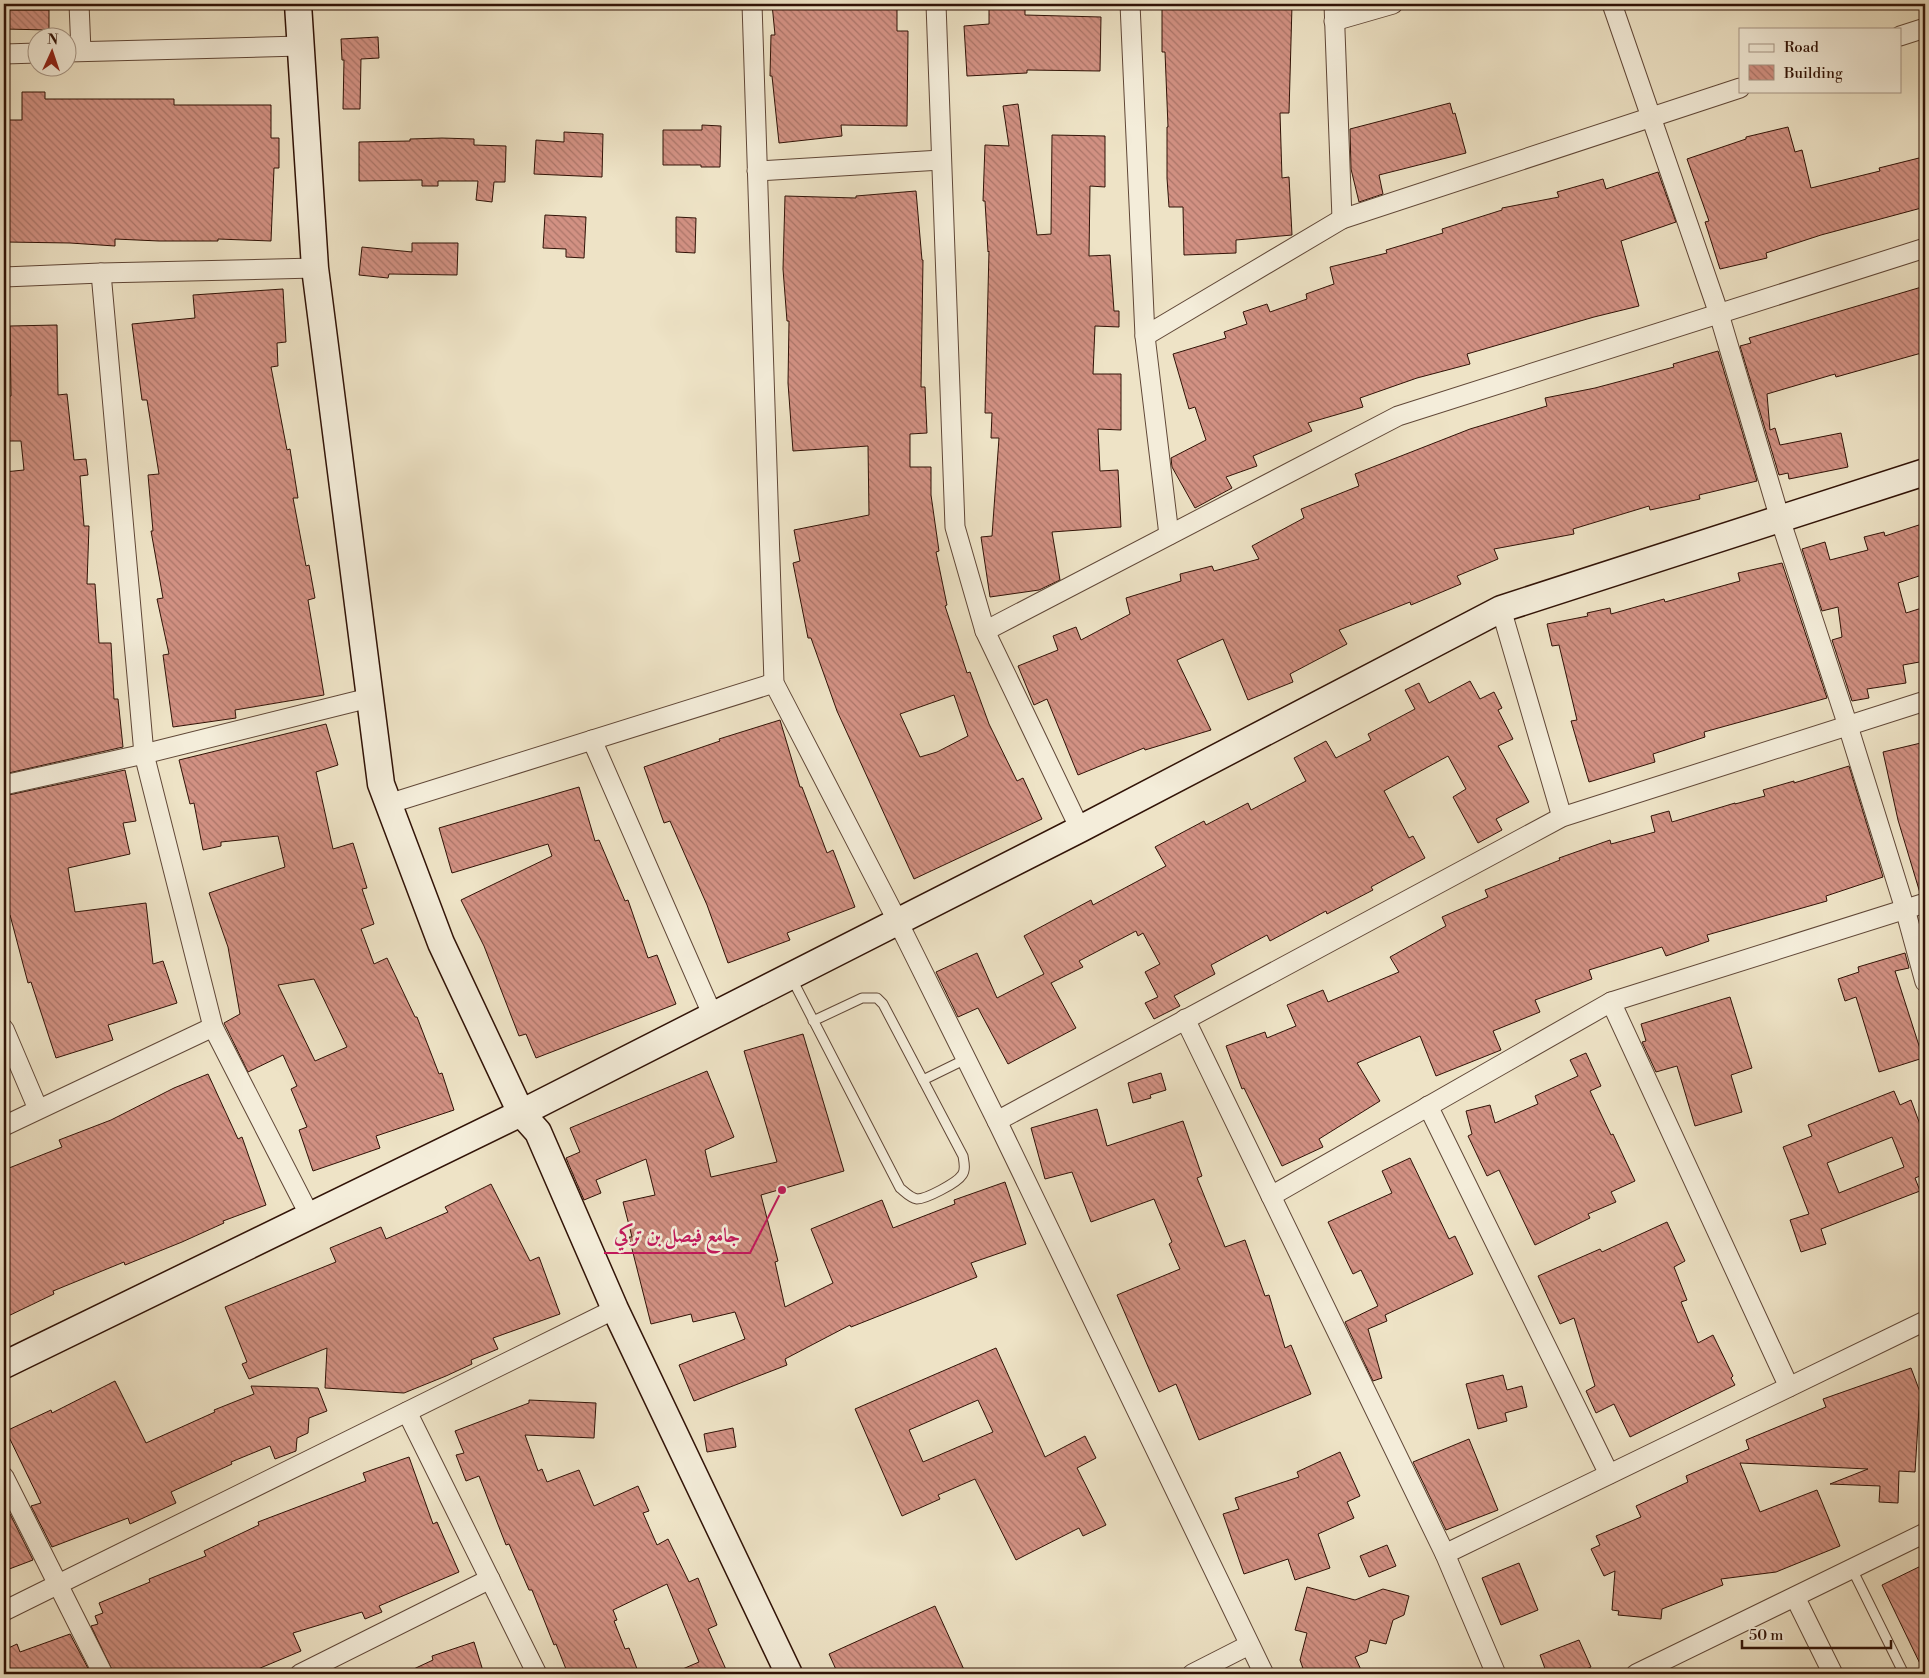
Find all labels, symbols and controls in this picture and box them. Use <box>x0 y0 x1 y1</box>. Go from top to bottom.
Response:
north arrow <box>28 28 78 78</box>
legend <box>1739 28 1902 92</box>
text: N <box>47 31 59 49</box>
text: Road <box>1784 38 1819 57</box>
text: Building <box>1783 64 1843 83</box>
callout: جامع فيصل بن تركي <box>604 1218 750 1253</box>
text: جامع فيصل بن تركي <box>613 1223 740 1254</box>
scale bar <box>1742 1618 1890 1650</box>
text: 50 m <box>1749 1626 1783 1645</box>

